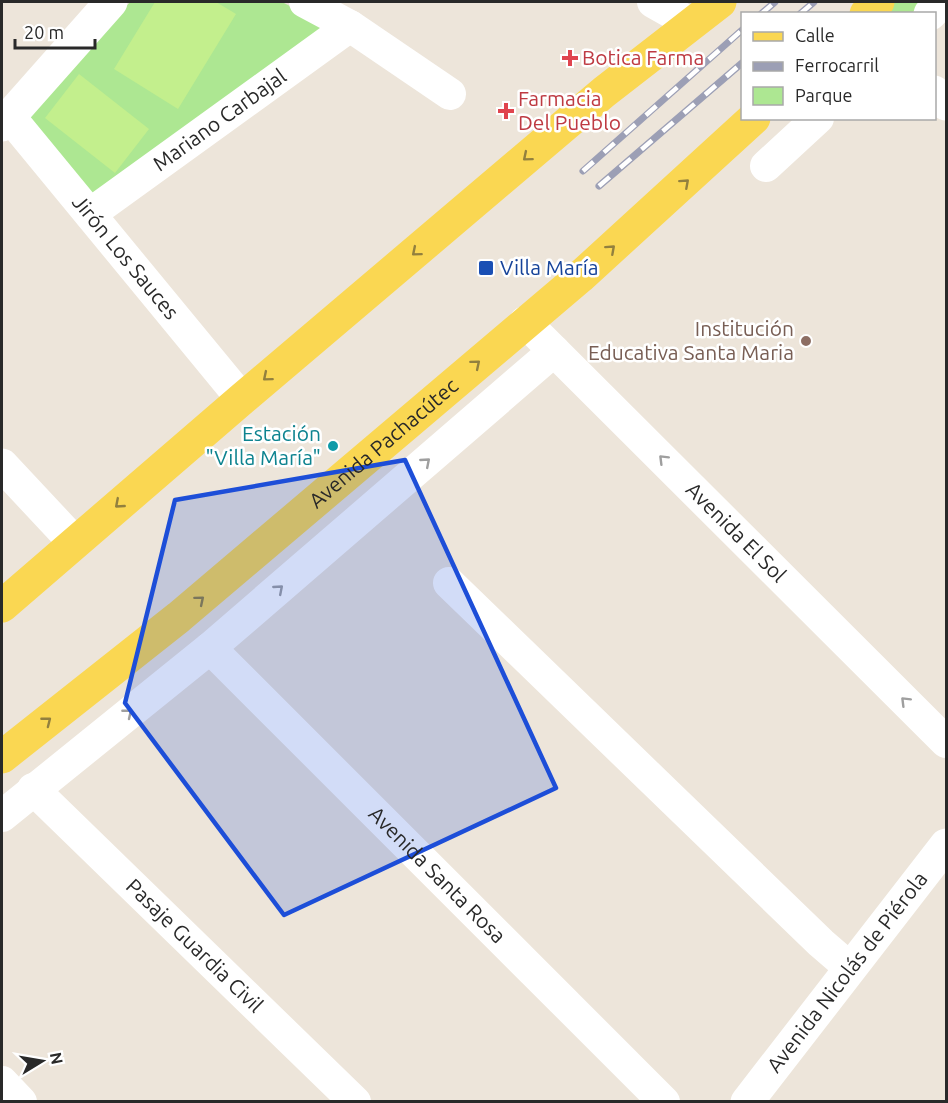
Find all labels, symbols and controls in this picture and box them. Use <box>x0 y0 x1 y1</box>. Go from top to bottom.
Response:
scale bar <box>15 12 94 50</box>
legend <box>741 12 936 120</box>
text: 20 m <box>24 22 64 42</box>
text: Calle <box>795 25 835 45</box>
place label: Botica Farma <box>582 45 704 69</box>
marker: Botica Farma <box>563 51 577 65</box>
text: Ferrocarril <box>795 55 879 75</box>
street label: Mariano Carbajal <box>148 63 290 176</box>
text: Parque <box>795 85 852 105</box>
place label: Farmacia Del Pueblo <box>518 86 621 134</box>
marker: Farmacia Del Pueblo <box>499 104 513 118</box>
one-way arrow <box>523 150 534 161</box>
one-way arrow <box>678 179 688 190</box>
street label: Jirón Los Sauces <box>68 190 184 324</box>
one-way arrow <box>412 244 423 255</box>
one-way arrow <box>604 245 614 256</box>
place label: Villa María <box>500 255 599 279</box>
marker: Villa María <box>477 259 495 277</box>
place label: Institución Educativa Santa Maria <box>588 316 794 364</box>
marker: Institución Educativa Santa Maria <box>799 334 813 348</box>
one-way arrow <box>469 360 480 371</box>
one-way arrow <box>263 370 274 381</box>
street label: Avenida Pachacútec <box>304 373 462 512</box>
place label: Estación "Villa María" <box>206 421 321 469</box>
marker: Estación "Villa María" <box>326 439 340 453</box>
one-way arrow <box>659 456 670 467</box>
one-way arrow <box>419 458 430 469</box>
street label: Avenida El Sol <box>682 477 792 587</box>
one-way arrow <box>115 497 126 508</box>
one-way arrow <box>272 585 283 596</box>
one-way arrow <box>193 596 204 607</box>
one-way arrow <box>902 697 913 708</box>
one-way arrow <box>122 710 133 721</box>
one-way arrow <box>41 718 52 729</box>
street label: Avenida Santa Rosa <box>364 801 511 948</box>
street label: Avenida Nicolás de Piérola <box>761 867 932 1077</box>
street label: Pasaje Guardia Civil <box>122 873 268 1017</box>
north arrow <box>12 1031 72 1091</box>
text: N <box>47 1051 67 1066</box>

